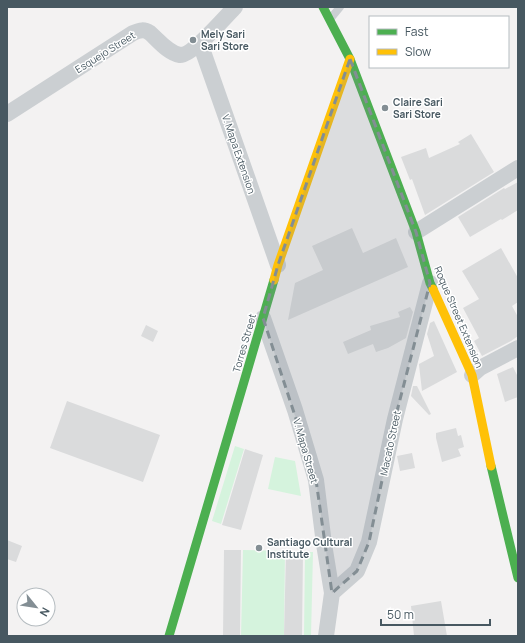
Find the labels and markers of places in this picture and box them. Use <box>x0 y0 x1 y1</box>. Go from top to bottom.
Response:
place label: Mely Sari Sari Store <box>201 27 249 53</box>
marker: Mely Sari Sari Store <box>188 35 198 45</box>
place label: Claire Sari Sari Store <box>393 95 443 121</box>
marker: Claire Sari Sari Store <box>380 103 390 113</box>
place label: Santiago Cultural Institute <box>267 535 352 561</box>
marker: Santiago Cultural Institute <box>254 543 264 553</box>

